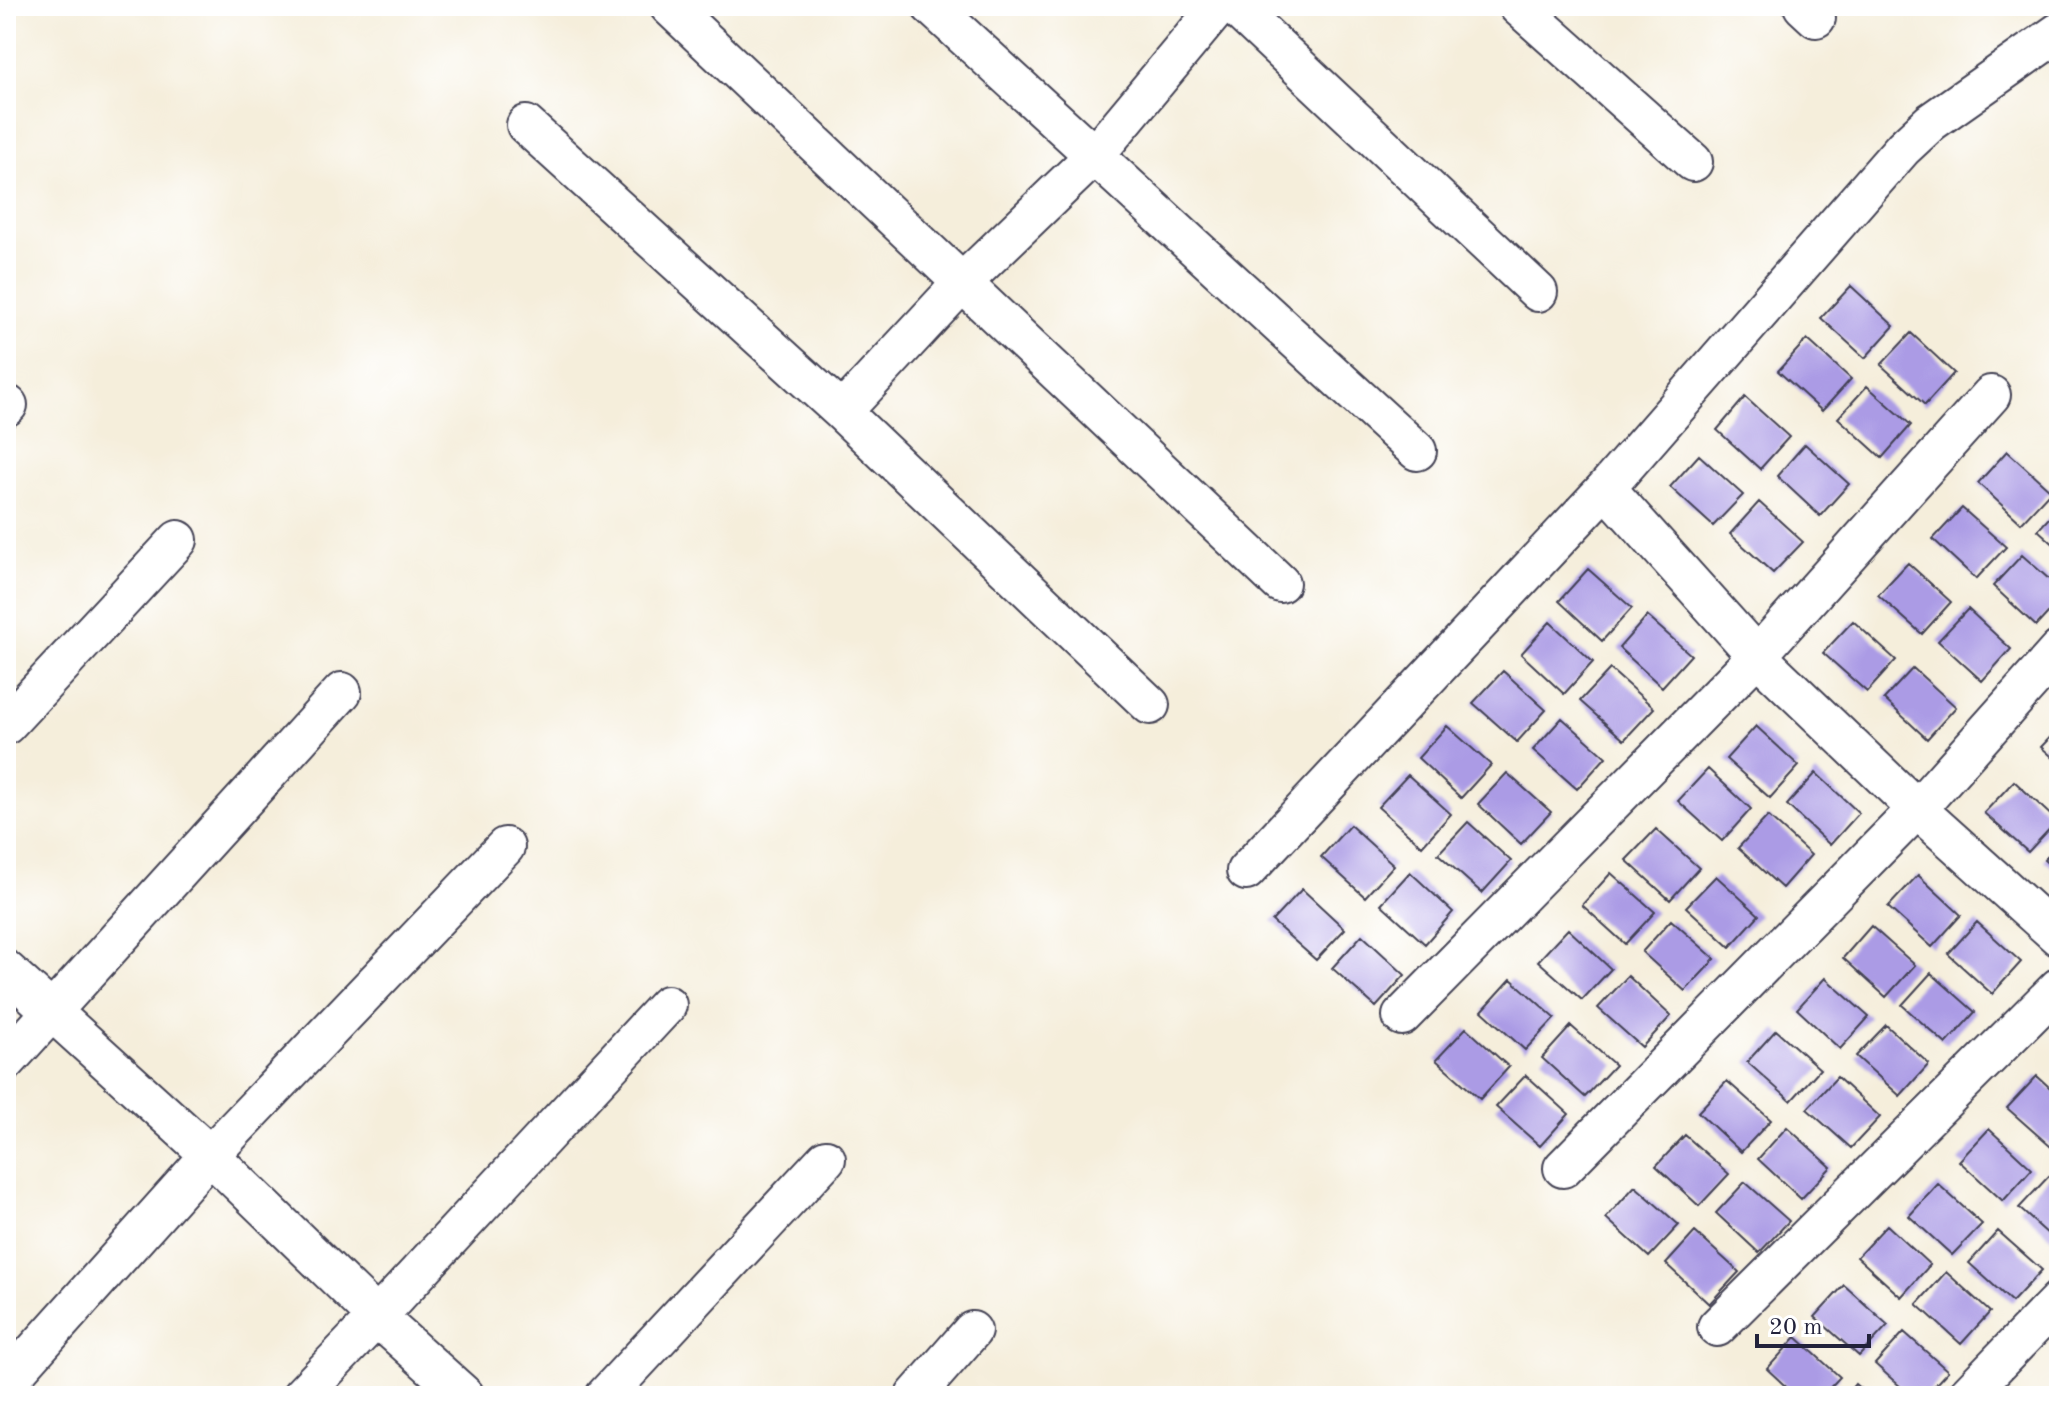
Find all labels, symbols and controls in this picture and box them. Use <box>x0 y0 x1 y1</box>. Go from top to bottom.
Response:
scale bar <box>1757 1298 1869 1348</box>
text: 20 m <box>1769 1316 1823 1340</box>

